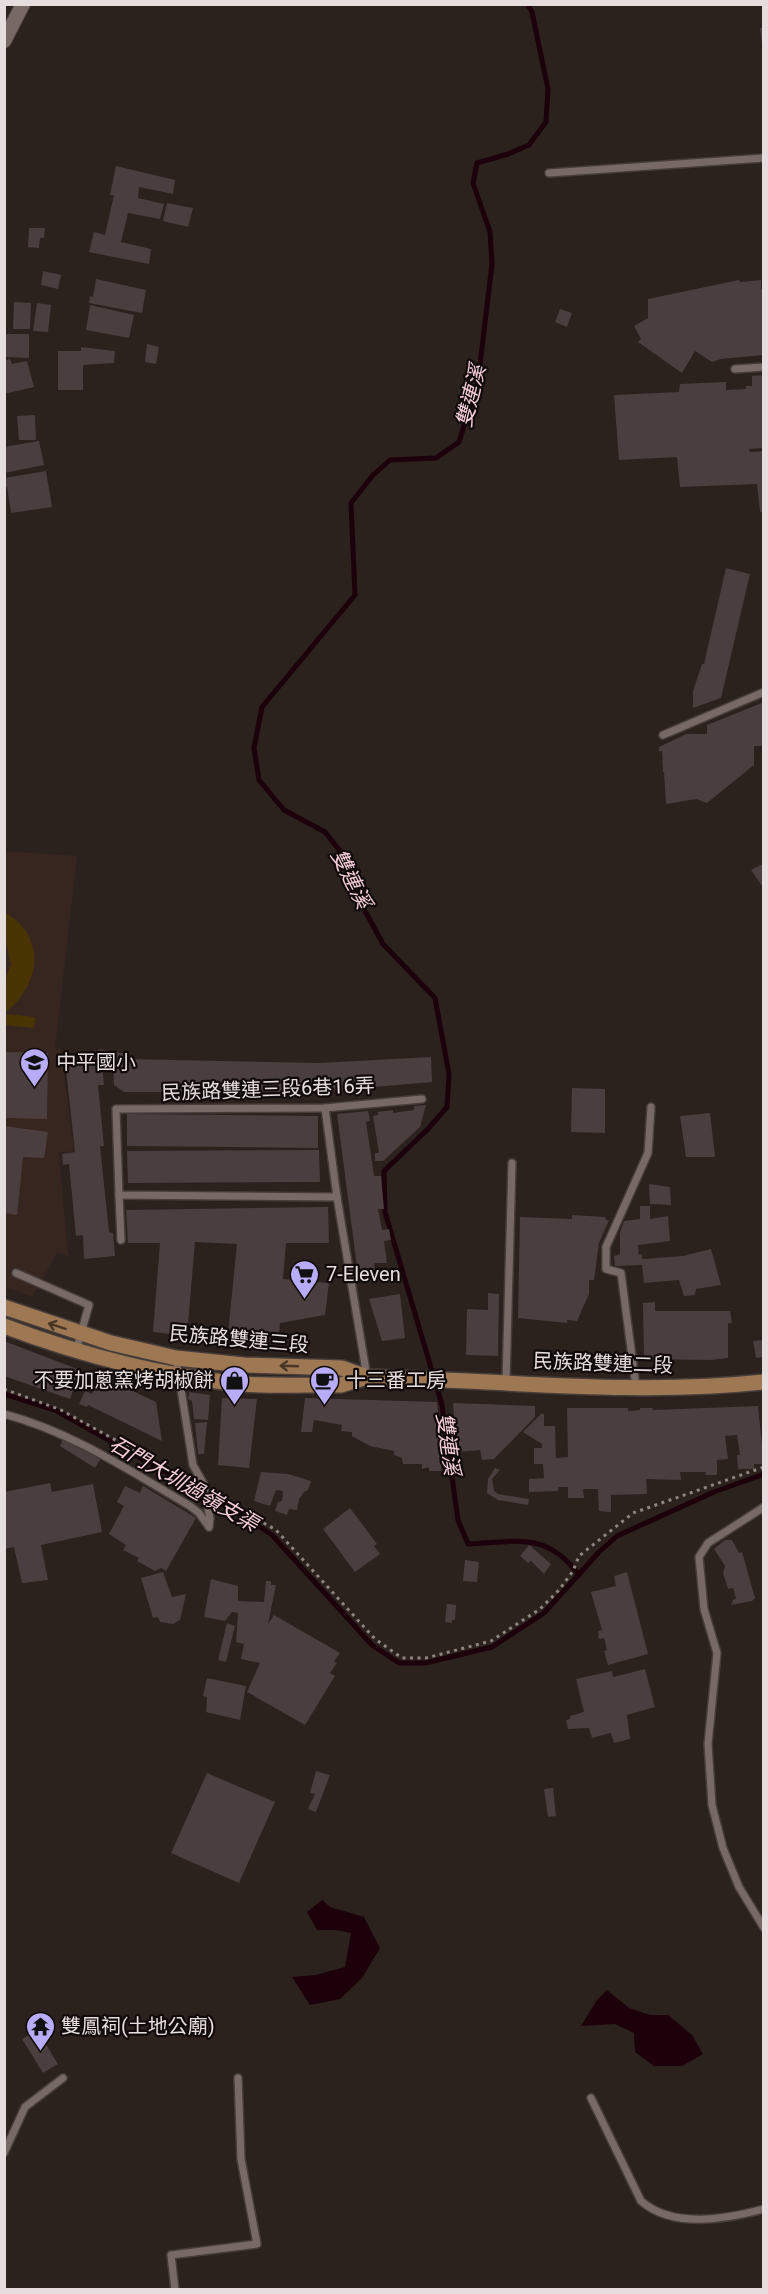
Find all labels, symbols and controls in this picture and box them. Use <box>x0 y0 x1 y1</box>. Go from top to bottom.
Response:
water label: 雙連溪 <box>452 360 491 429</box>
water label: 雙連溪 <box>326 845 377 915</box>
school or university icon: 中平國小 <box>19 1046 51 1088</box>
place label: 中平國小 <box>56 1050 136 1074</box>
street label: 民族路雙連三段6巷16弄 <box>161 1073 375 1105</box>
supermarket icon: 7-Eleven <box>289 1258 321 1300</box>
place label: 7-Eleven <box>326 1262 401 1286</box>
one-way arrow <box>48 1320 67 1331</box>
street label: 民族路雙連三段 <box>168 1321 310 1357</box>
street label: 民族路雙連二段 <box>533 1349 673 1377</box>
one-way arrow <box>280 1360 300 1372</box>
shop icon: 不要加蔥窯烤胡椒餅 <box>219 1364 251 1406</box>
cafe icon: 十三番工房 <box>309 1364 341 1406</box>
place label: 不要加蔥窯烤胡椒餅 <box>34 1368 214 1392</box>
place label: 十三番工房 <box>346 1368 446 1392</box>
water label: 雙連溪 <box>432 1411 465 1480</box>
water label: 石門大圳過嶺支渠 <box>105 1432 265 1538</box>
temple icon: 雙鳳祠(土地公廟) <box>24 2010 56 2052</box>
place label: 雙鳳祠(土地公廟) <box>61 2014 215 2038</box>

